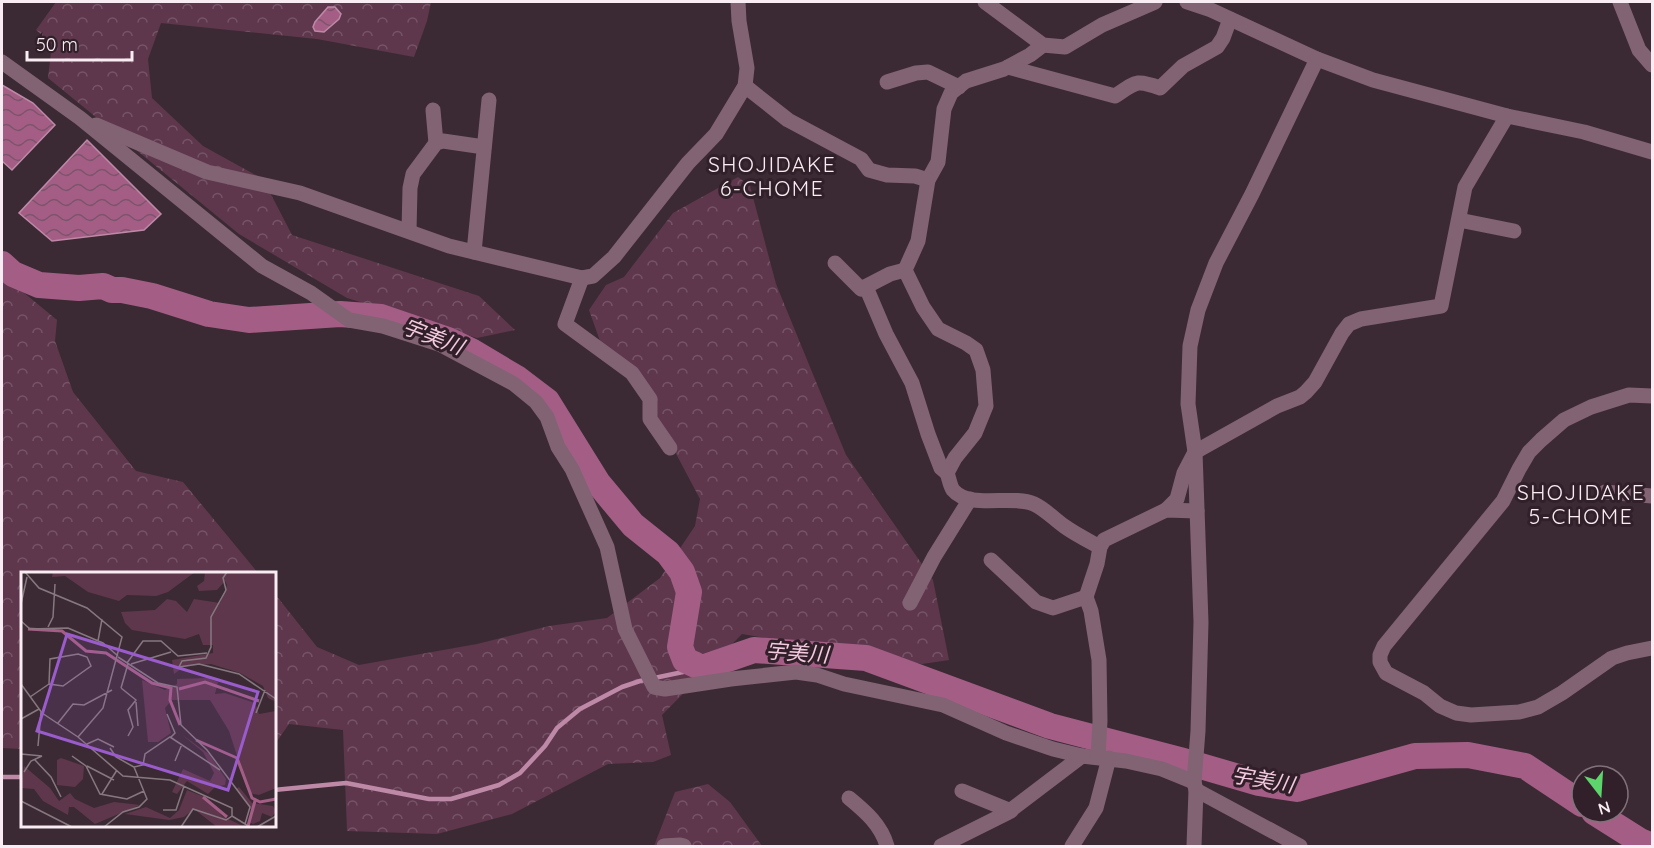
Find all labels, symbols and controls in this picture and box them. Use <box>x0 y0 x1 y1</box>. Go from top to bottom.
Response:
scale bar <box>27 24 132 62</box>
text: 50 m <box>36 33 78 56</box>
district label: SHOJIDAKE 6-CHOME <box>708 151 836 201</box>
water label: 宇美川 <box>399 313 469 360</box>
district label: SHOJIDAKE 5-CHOME <box>1517 479 1645 529</box>
inset map <box>21 572 276 827</box>
water label: 宇美川 <box>765 637 831 667</box>
water label: 宇美川 <box>1230 761 1298 798</box>
north arrow <box>1570 764 1630 824</box>
text: N <box>1596 797 1613 820</box>

